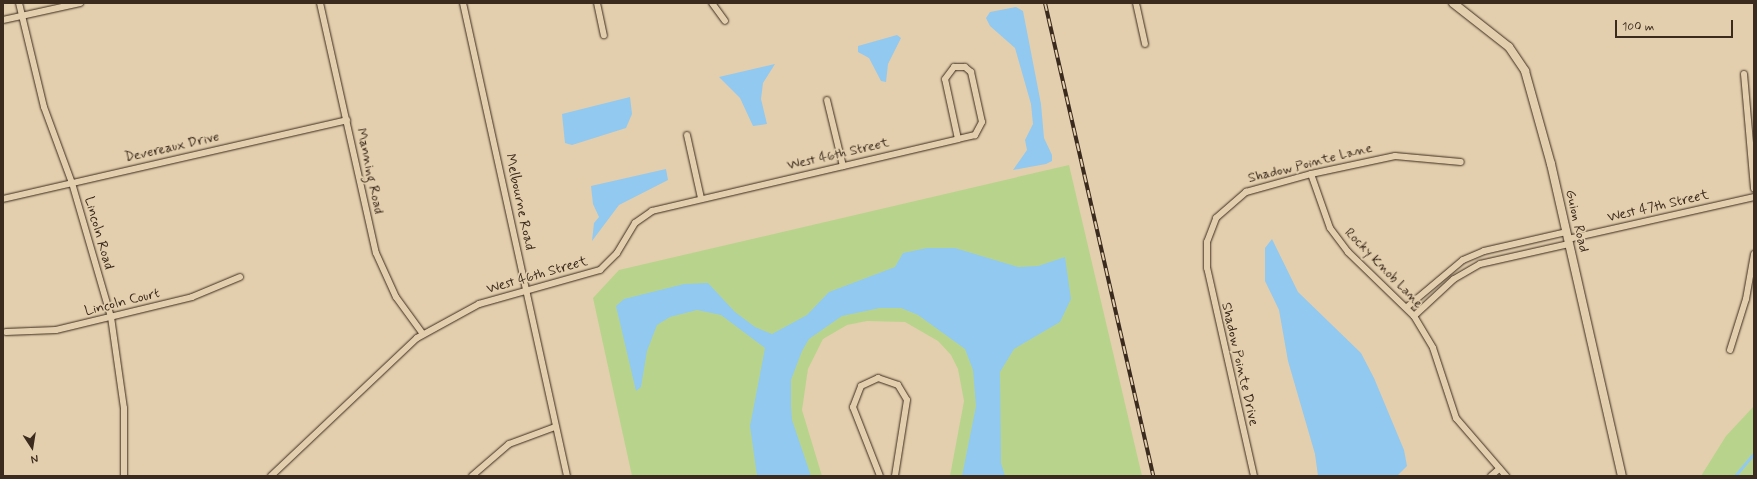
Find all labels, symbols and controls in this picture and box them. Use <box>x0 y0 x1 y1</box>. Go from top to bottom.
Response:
scale bar <box>1617 12 1735 38</box>
text: 100 m <box>1622 19 1654 35</box>
street label: Manning Road <box>353 127 387 215</box>
street label: Devereaux Drive <box>123 128 221 166</box>
street label: West 46th Street <box>785 134 891 174</box>
street label: Shadow Pointe Lane <box>1250 140 1370 186</box>
street label: Melbourne Road <box>502 153 538 251</box>
street label: West 47th Street <box>1606 186 1710 226</box>
street label: Guion Road <box>1562 188 1592 254</box>
street label: Lincoln Road <box>81 195 117 271</box>
street label: Rocky Knob Lane <box>1342 225 1426 311</box>
street label: West 46th Street <box>485 253 589 297</box>
street label: Lincoln Court <box>81 284 163 320</box>
street label: Shadow Pointe Drive <box>1218 304 1262 424</box>
north arrow <box>12 427 52 467</box>
text: N <box>29 451 40 466</box>

